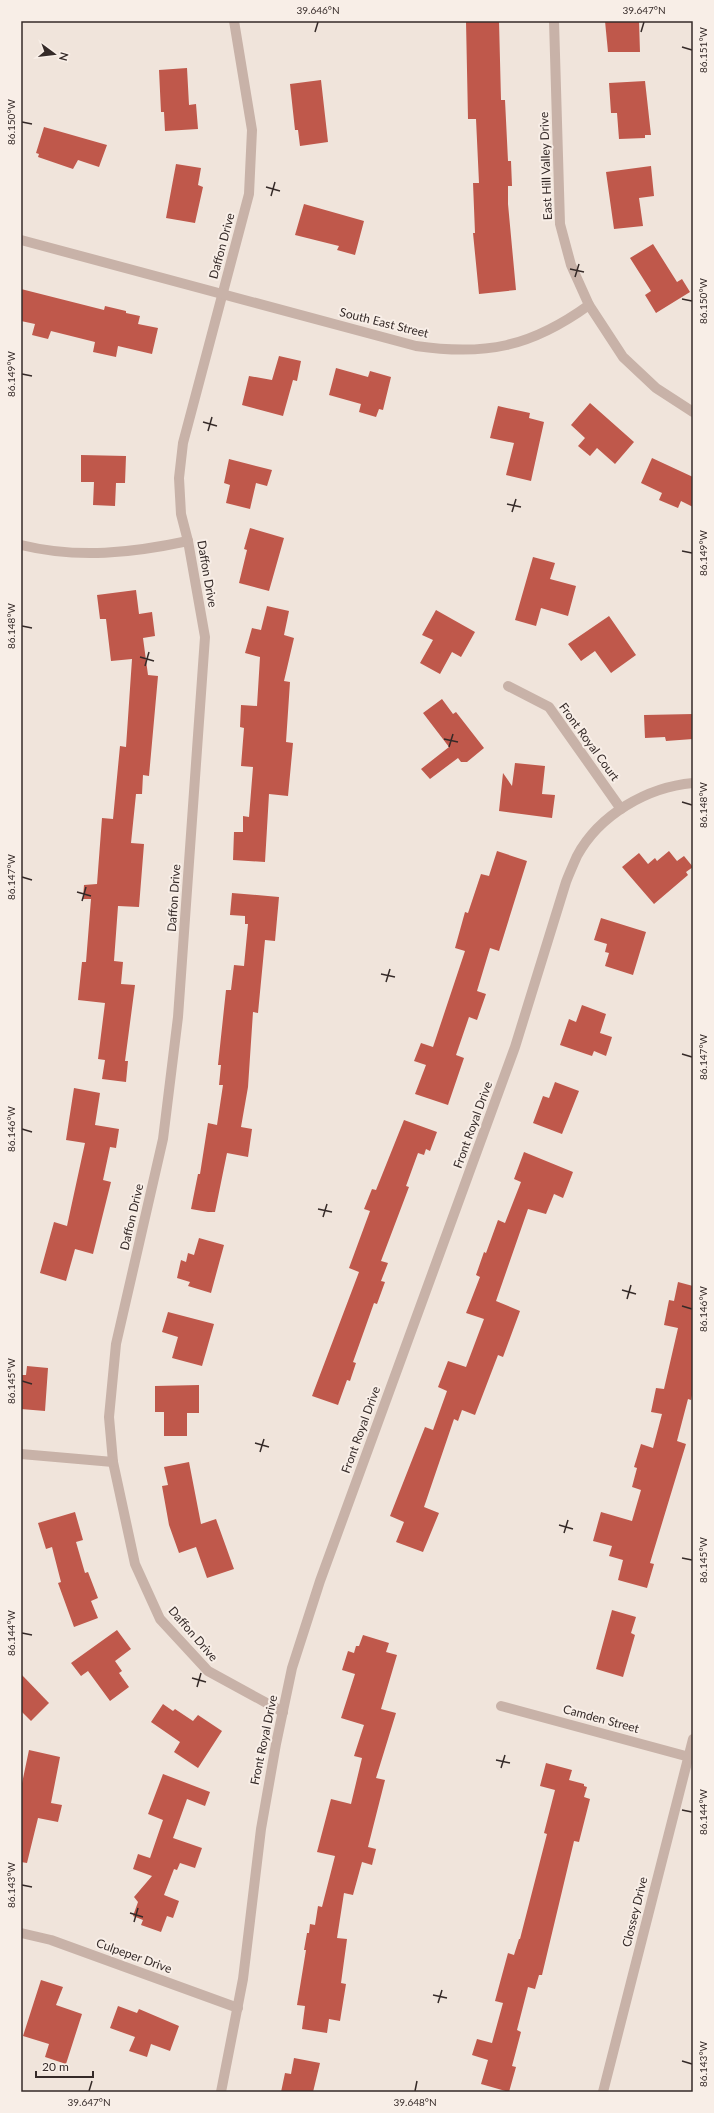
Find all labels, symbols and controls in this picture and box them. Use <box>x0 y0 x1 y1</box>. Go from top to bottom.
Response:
text: 39.646°N <box>296 4 340 16</box>
text: 39.647°N <box>622 4 666 16</box>
text: 86.151°W <box>697 26 709 73</box>
north arrow <box>34 34 74 74</box>
text: N <box>57 51 72 62</box>
text: 86.150°W <box>5 98 17 145</box>
street label: East Hill Valley Drive <box>536 112 555 220</box>
street label: Daffon Drive <box>205 211 238 281</box>
text: 86.150°W <box>697 277 709 324</box>
street label: South East Street <box>338 304 431 341</box>
text: 86.149°W <box>5 350 17 397</box>
text: 86.149°W <box>697 529 709 576</box>
street label: Daffon Drive <box>194 539 221 609</box>
text: 86.148°W <box>5 602 17 649</box>
street label: Front Royal Court <box>556 700 623 784</box>
text: 86.148°W <box>697 781 709 828</box>
text: 86.147°W <box>5 853 17 900</box>
street label: Daffon Drive <box>164 864 183 932</box>
text: 86.147°W <box>697 1033 709 1080</box>
street label: Front Royal Drive <box>450 1079 495 1170</box>
text: 86.146°W <box>5 1105 17 1152</box>
street label: Daffon Drive <box>117 1182 146 1252</box>
text: 86.146°W <box>697 1285 709 1332</box>
text: 86.145°W <box>5 1357 17 1404</box>
street label: Front Royal Drive <box>338 1384 383 1475</box>
text: 86.145°W <box>697 1536 709 1583</box>
street label: Daffon Drive <box>165 1603 221 1664</box>
text: 86.144°W <box>5 1609 17 1656</box>
street label: Front Royal Drive <box>247 1694 280 1786</box>
street label: Camden Street <box>561 1701 642 1736</box>
text: 86.144°W <box>697 1788 709 1835</box>
text: 86.143°W <box>5 1861 17 1908</box>
street label: Clossey Drive <box>619 1875 650 1949</box>
street label: Culpeper Drive <box>94 1935 174 1976</box>
text: 86.143°W <box>697 2040 709 2087</box>
scale bar <box>36 2053 93 2079</box>
text: 20 m <box>42 2059 69 2074</box>
text: 39.647°N <box>67 2096 111 2108</box>
text: 39.648°N <box>393 2096 437 2108</box>

